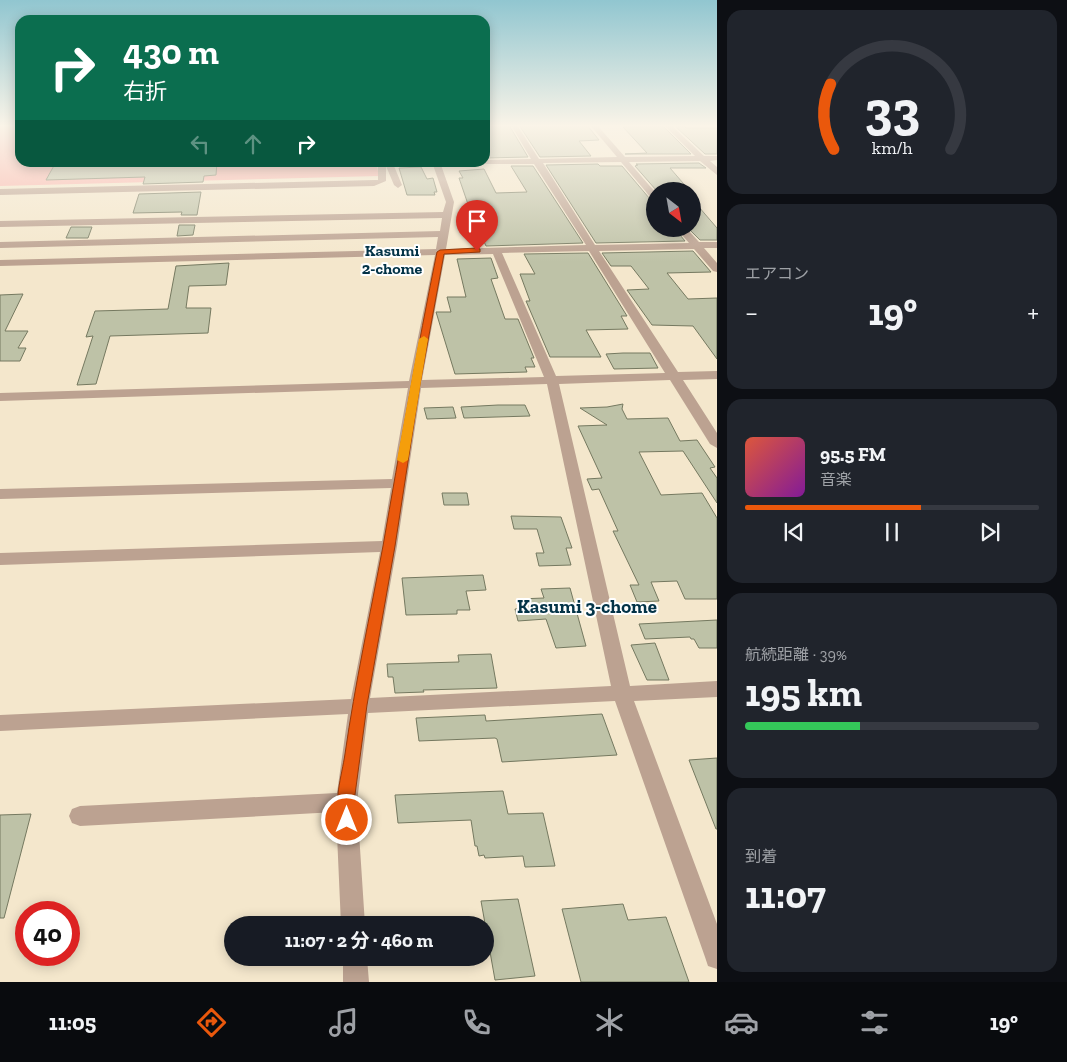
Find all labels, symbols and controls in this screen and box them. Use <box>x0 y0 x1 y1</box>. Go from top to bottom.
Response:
text: 430 m <box>123 31 219 73</box>
icon: right <box>40 35 105 100</box>
text: 右折 <box>123 78 167 105</box>
text: 33 <box>864 79 920 141</box>
icon: left <box>186 130 214 158</box>
icon: ahead <box>239 130 267 158</box>
icon: right <box>292 130 320 158</box>
text: km/h <box>872 137 912 159</box>
north arrow <box>646 182 701 238</box>
map controls <box>646 182 701 237</box>
pin <box>456 200 498 251</box>
icon: arrive <box>463 207 491 235</box>
district label: Kasumi 2-chome <box>362 241 423 278</box>
text: エアコン <box>745 264 809 283</box>
text: 19° <box>868 289 917 335</box>
text: − <box>745 296 758 329</box>
text: + <box>1027 296 1039 329</box>
text: 95.5 FM <box>820 443 886 466</box>
text: 音楽 <box>820 470 852 489</box>
icon: previous <box>780 518 808 546</box>
icon: pause <box>878 518 906 546</box>
icon: next <box>976 518 1004 546</box>
district label: Kasumi 3-chome <box>517 595 657 618</box>
text: 航続距離 · 39% <box>745 645 847 664</box>
text: 195 km <box>745 670 862 716</box>
position arrow <box>320 793 372 845</box>
text: 到着 <box>745 847 777 866</box>
text: 11:07 <box>745 872 826 918</box>
speed limit sign: 40 <box>15 901 80 966</box>
text: 11:07 · 2 分 · 460 m <box>285 929 433 952</box>
icon: directions <box>194 1005 229 1040</box>
icon: music <box>326 1005 361 1040</box>
icon: phone <box>459 1005 494 1040</box>
icon: climate <box>592 1005 627 1040</box>
icon: car <box>724 1005 759 1040</box>
icon: filters <box>857 1005 892 1040</box>
text: 11:05 <box>49 1009 96 1036</box>
text: 19° <box>990 1009 1018 1036</box>

